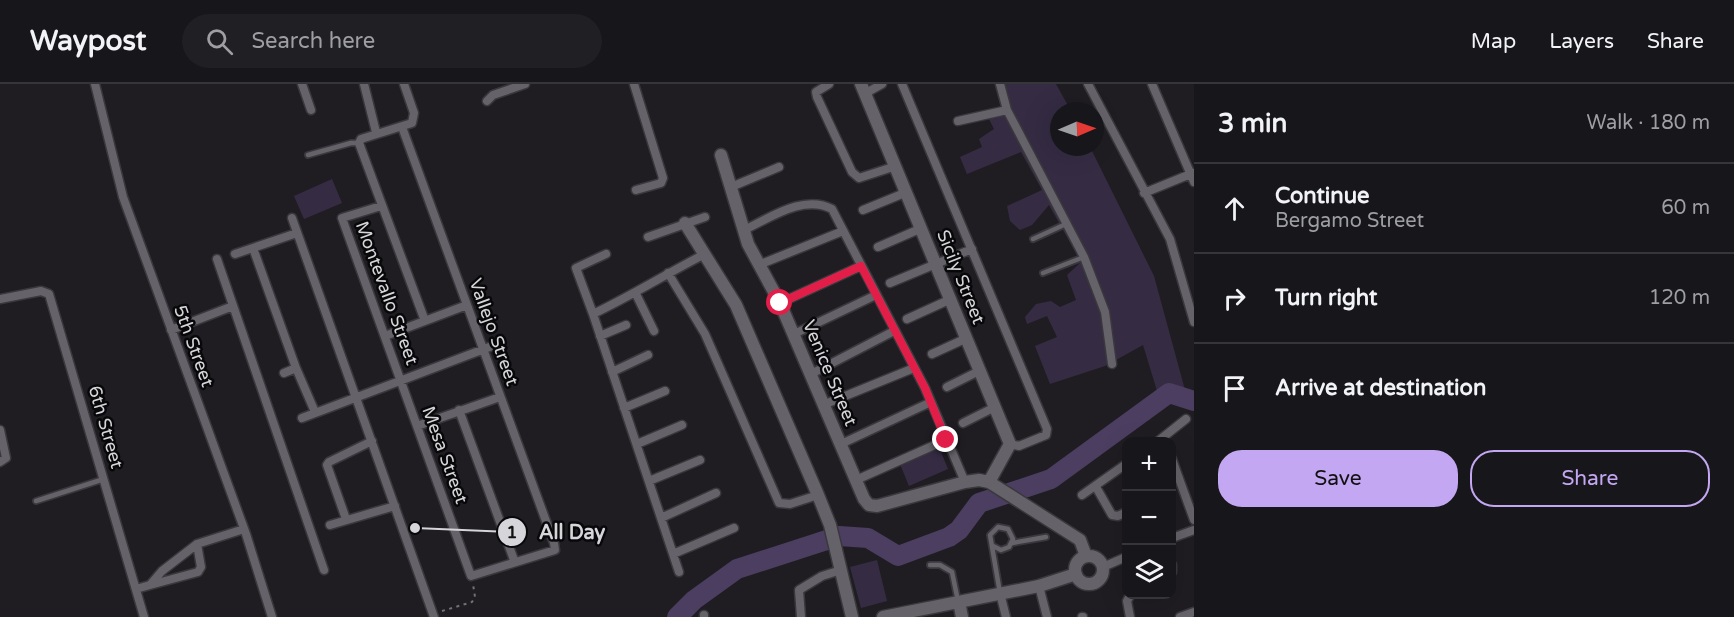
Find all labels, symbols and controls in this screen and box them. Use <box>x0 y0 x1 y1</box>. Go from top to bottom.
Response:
search box <box>182 14 602 68</box>
text: Waypost <box>30 24 146 58</box>
icon: search <box>203 25 236 58</box>
text: Search here <box>251 28 375 54</box>
text: Map <box>1471 29 1516 54</box>
text: Layers <box>1549 29 1614 54</box>
text: Share <box>1647 29 1704 54</box>
north arrow <box>1050 102 1104 156</box>
text: 3 min <box>1218 108 1287 139</box>
text: Walk · 180 m <box>1587 111 1710 135</box>
text: Continue <box>1275 183 1370 209</box>
icon: ahead <box>1218 192 1251 225</box>
text: 60 m <box>1661 196 1710 220</box>
text: Bergamo Street <box>1275 209 1424 233</box>
street label: Montevallo Street <box>351 218 423 368</box>
street label: Sicily Street <box>932 227 990 327</box>
street label: Vallejo Street <box>464 275 524 389</box>
icon: right <box>1218 282 1251 315</box>
text: Turn right <box>1275 285 1377 311</box>
text: 120 m <box>1649 286 1710 310</box>
route start <box>766 289 792 315</box>
street label: 5th Street <box>169 302 219 390</box>
street label: Venice Street <box>798 317 862 429</box>
icon: arrive <box>1218 372 1251 405</box>
text: Arrive at destination <box>1275 375 1486 401</box>
street label: 6th Street <box>84 383 128 471</box>
street label: Mesa Street <box>417 403 473 507</box>
route end <box>932 426 958 452</box>
map controls <box>1122 437 1176 599</box>
button: + <box>1122 437 1176 491</box>
button: Save <box>1218 450 1458 507</box>
button: Share <box>1470 450 1710 507</box>
button: − <box>1122 491 1176 545</box>
callout: All Day <box>497 513 618 551</box>
text: 1 <box>506 521 518 543</box>
text: All Day <box>539 521 606 545</box>
button: layers <box>1122 545 1176 599</box>

